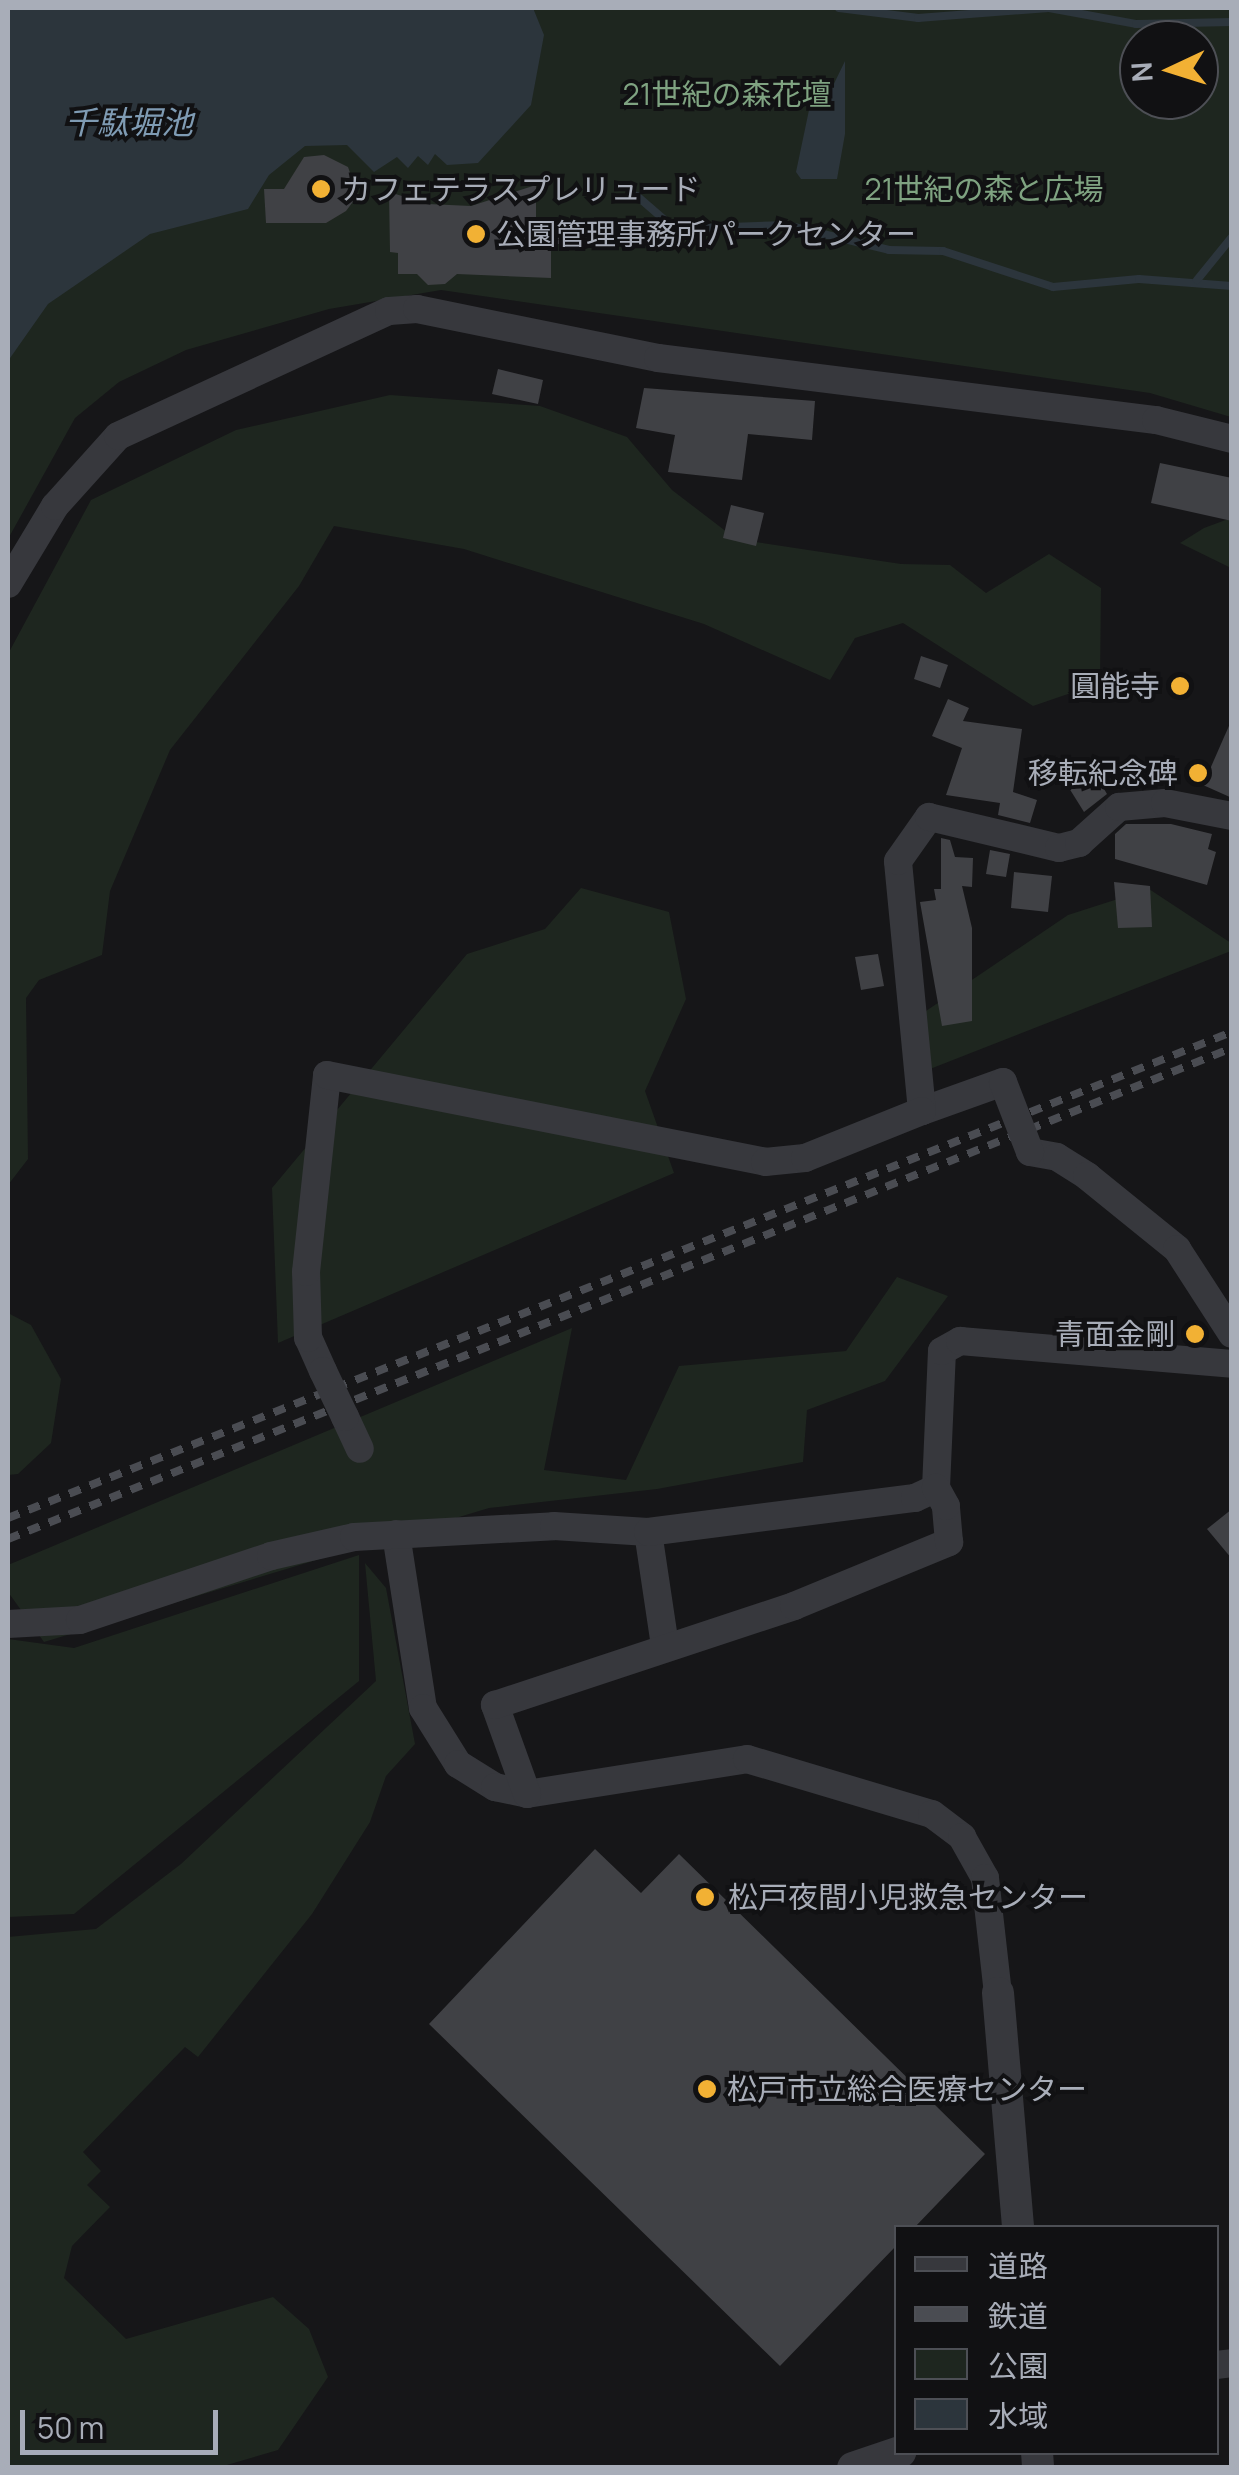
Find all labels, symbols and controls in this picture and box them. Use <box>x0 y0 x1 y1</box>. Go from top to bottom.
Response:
north arrow <box>1119 20 1219 120</box>
text: N <box>1121 61 1161 83</box>
park label: 21世紀の森花壇 <box>623 76 831 112</box>
water label: 千駄堀池 <box>65 103 193 141</box>
place label: カフェテラスプレリュード <box>341 171 701 207</box>
park label: 21世紀の森と広場 <box>865 171 1103 207</box>
marker: カフェテラスプレリュード <box>310 178 332 200</box>
place label: 公園管理事務所パークセンター <box>496 216 916 252</box>
marker: 公園管理事務所パークセンター <box>465 223 487 245</box>
place label: 圓能寺 <box>1070 668 1160 704</box>
marker: 圓能寺 <box>1169 675 1191 697</box>
place label: 移転紀念碑 <box>1028 755 1178 791</box>
marker: 移転紀念碑 <box>1187 762 1209 784</box>
place label: 青面金剛 <box>1055 1316 1175 1352</box>
marker: 青面金剛 <box>1184 1323 1206 1345</box>
place label: 松戸夜間小児救急センター <box>728 1879 1088 1915</box>
marker: 松戸夜間小児救急センター <box>692 1884 718 1910</box>
place label: 松戸市立総合医療センター <box>727 2071 1087 2107</box>
marker: 松戸市立総合医療センター <box>696 2078 718 2100</box>
legend <box>894 2225 1219 2455</box>
text: 道路 <box>988 2245 1048 2286</box>
text: 鉄道 <box>988 2295 1048 2336</box>
text: 公園 <box>988 2345 1048 2386</box>
scale bar <box>25 2390 222 2452</box>
text: 水域 <box>988 2395 1048 2436</box>
text: 50 m <box>37 2407 104 2448</box>

